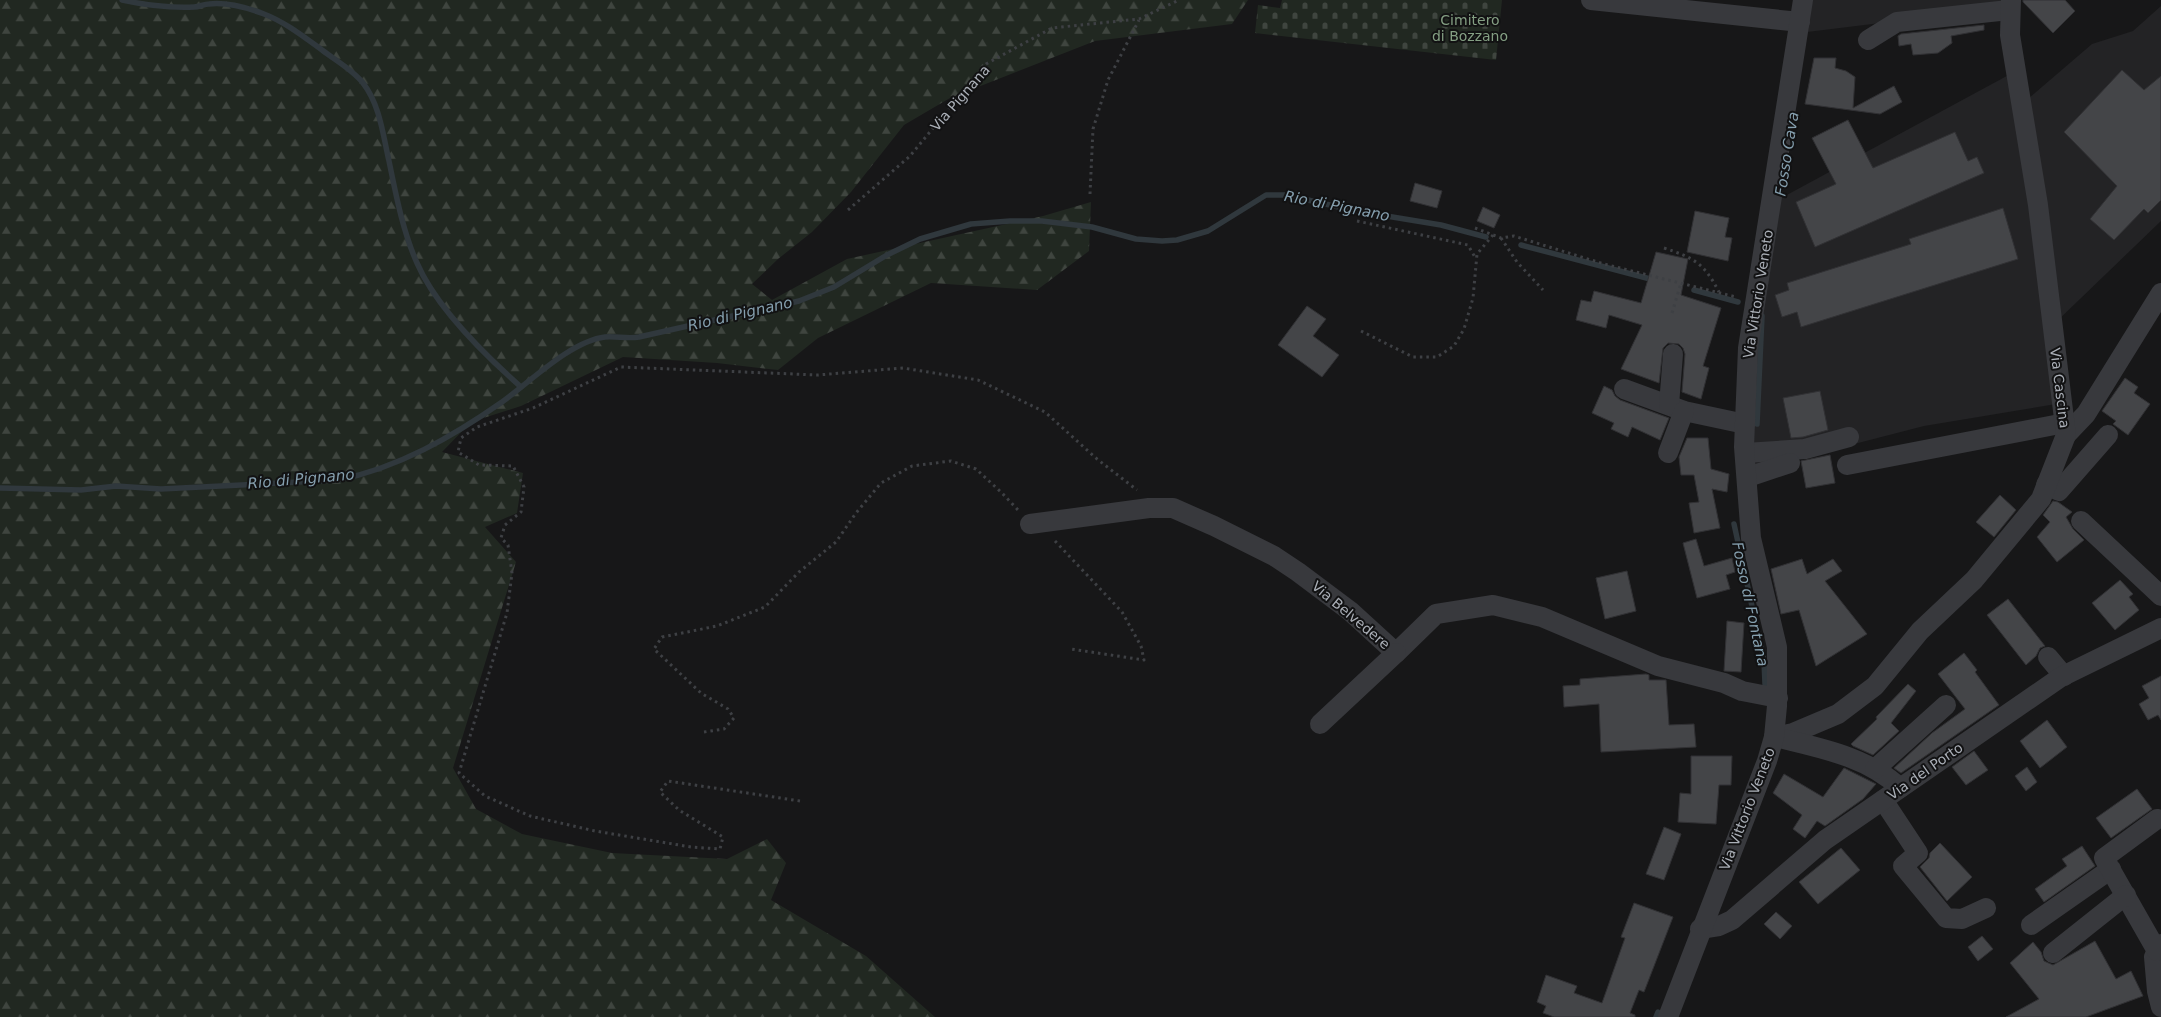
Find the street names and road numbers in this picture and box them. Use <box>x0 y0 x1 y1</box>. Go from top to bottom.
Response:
street label: Via Pignana <box>927 62 993 134</box>
street label: Via Vittorio Veneto <box>1740 228 1776 360</box>
street label: Via Cascina <box>2047 347 2073 429</box>
street label: Via Belvedere <box>1309 578 1393 652</box>
street label: Via del Porto <box>1884 739 1966 803</box>
street label: Via Vittorio Veneto <box>1716 745 1778 873</box>

